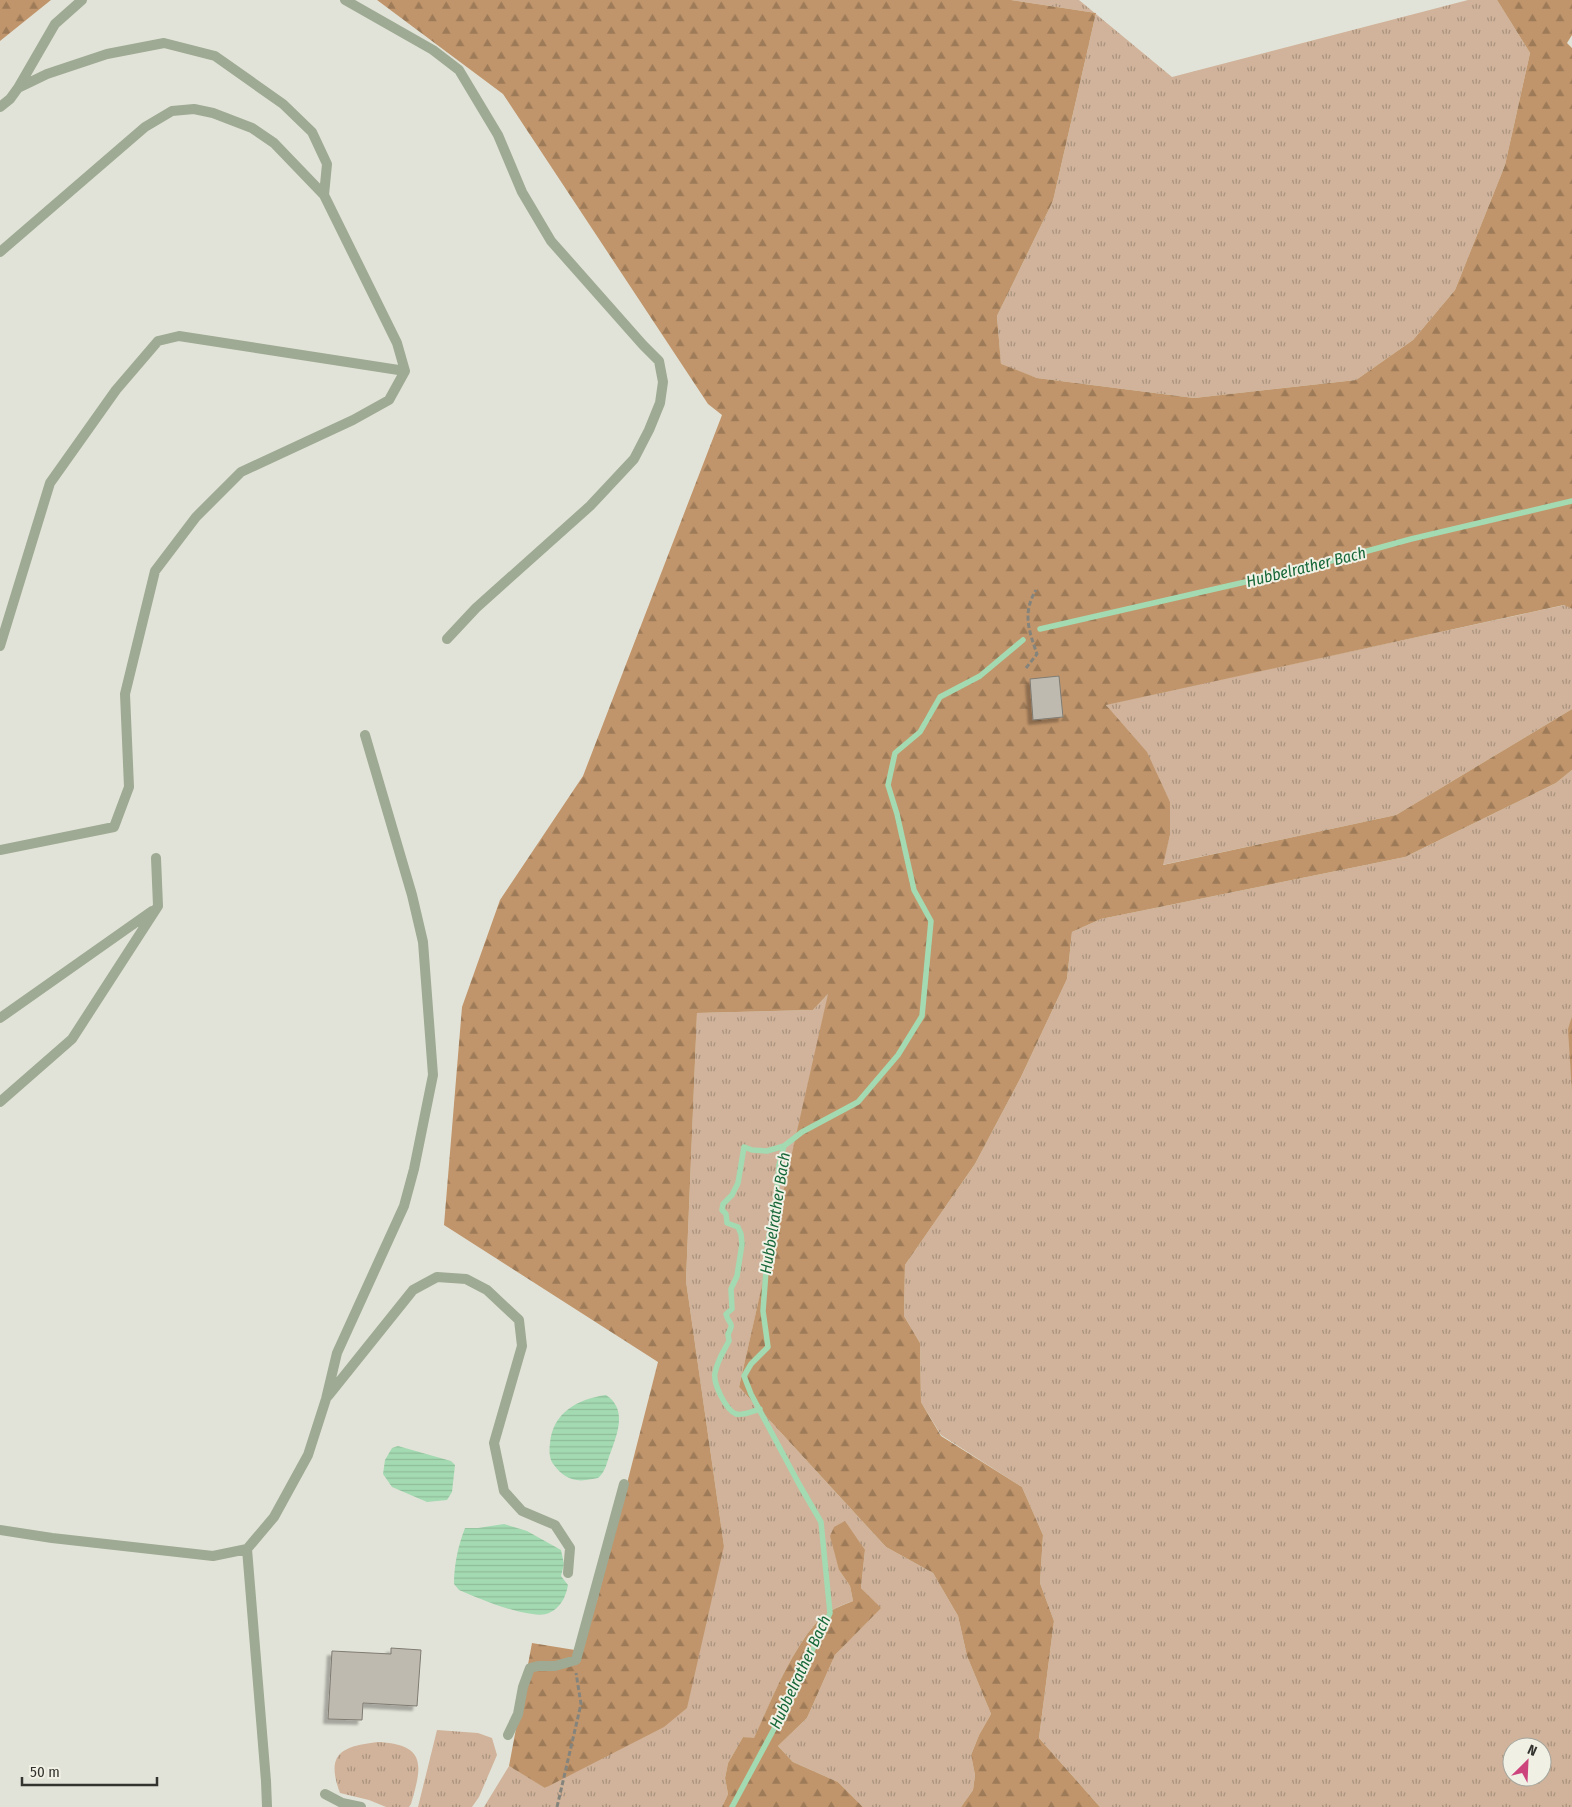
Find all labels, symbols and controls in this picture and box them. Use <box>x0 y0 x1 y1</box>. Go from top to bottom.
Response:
water label: Hubbelrather Bach <box>1244 543 1368 591</box>
water label: Hubbelrather Bach <box>756 1151 794 1275</box>
water label: Hubbelrather Bach <box>765 1612 835 1732</box>
north arrow <box>1502 1737 1552 1787</box>
text: N <box>1525 1741 1539 1760</box>
scale bar <box>22 1754 158 1786</box>
text: 50 m <box>30 1763 60 1781</box>

